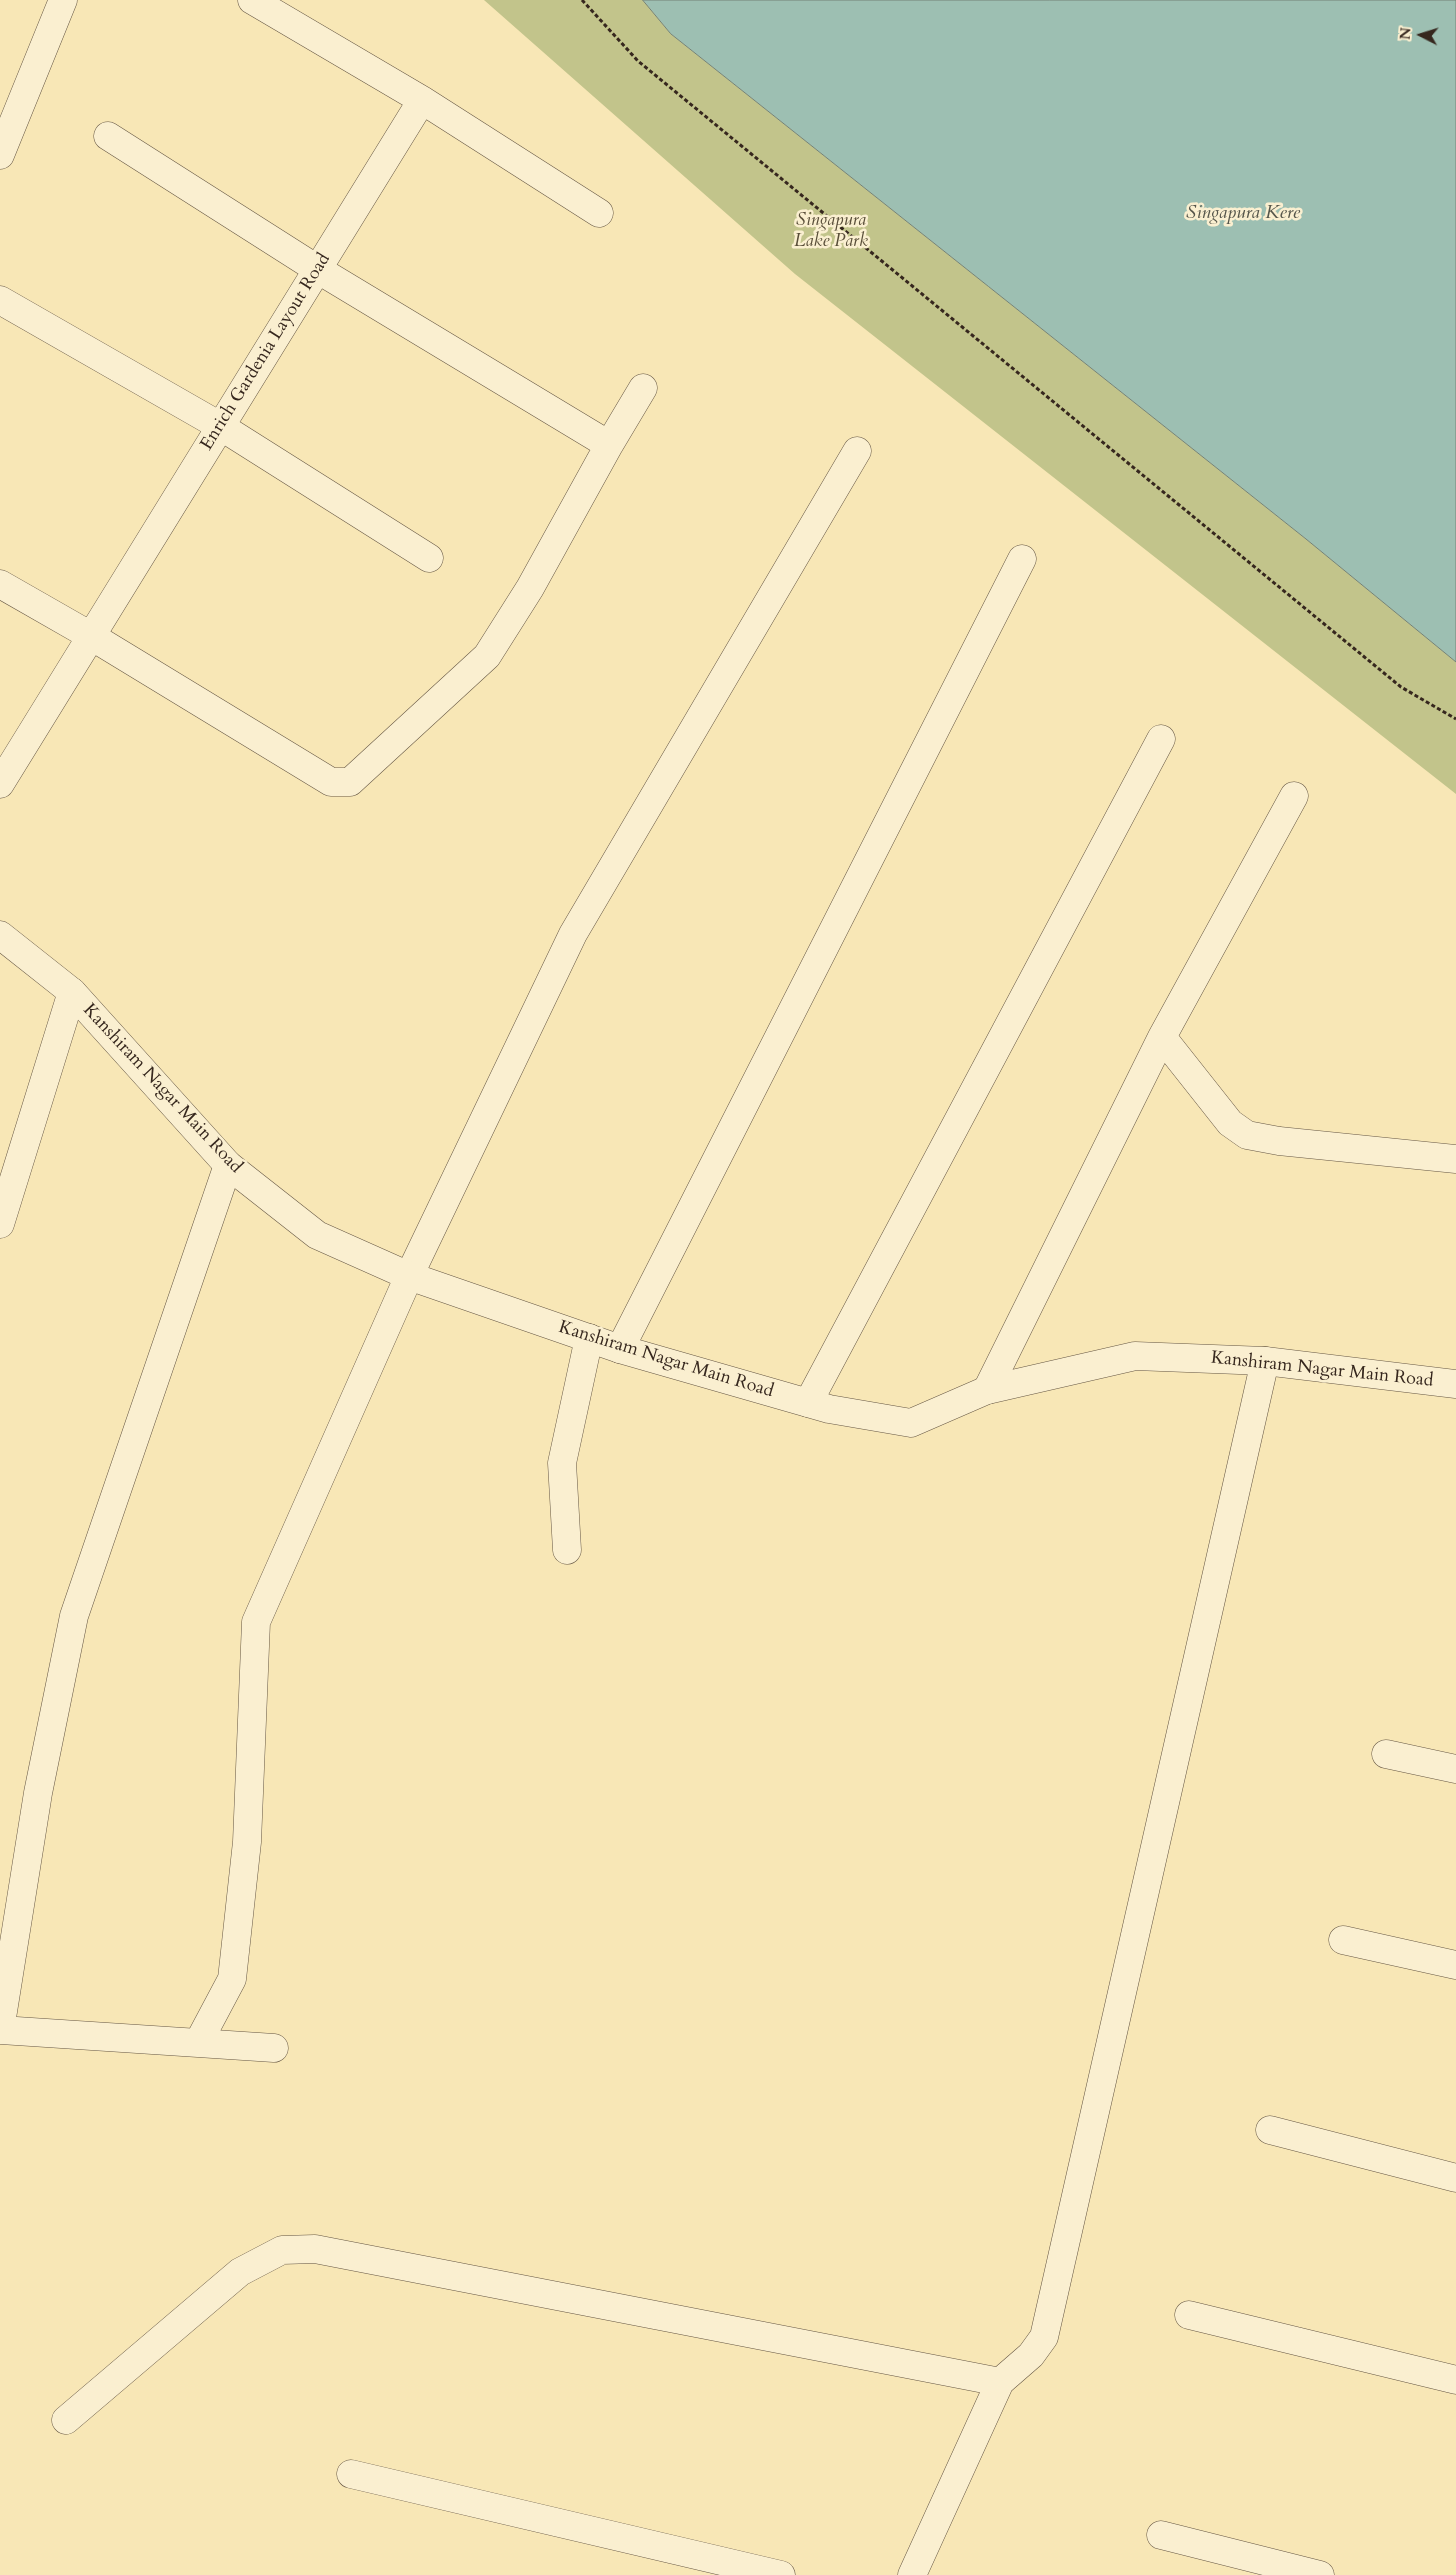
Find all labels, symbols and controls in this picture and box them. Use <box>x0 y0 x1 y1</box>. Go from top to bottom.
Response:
north arrow <box>1396 10 1446 60</box>
text: N <box>1396 27 1416 41</box>
water label: Singapura Kere <box>1186 203 1300 225</box>
park label: Singapura Lake Park <box>794 210 868 252</box>
street label: Enrich Gardenia Layout Road <box>196 250 336 454</box>
street label: Kanshiram Nagar Main Road <box>78 1000 246 1178</box>
street label: Kanshiram Nagar Main Road <box>556 1317 776 1403</box>
street label: Kanshiram Nagar Main Road <box>1210 1348 1434 1392</box>

